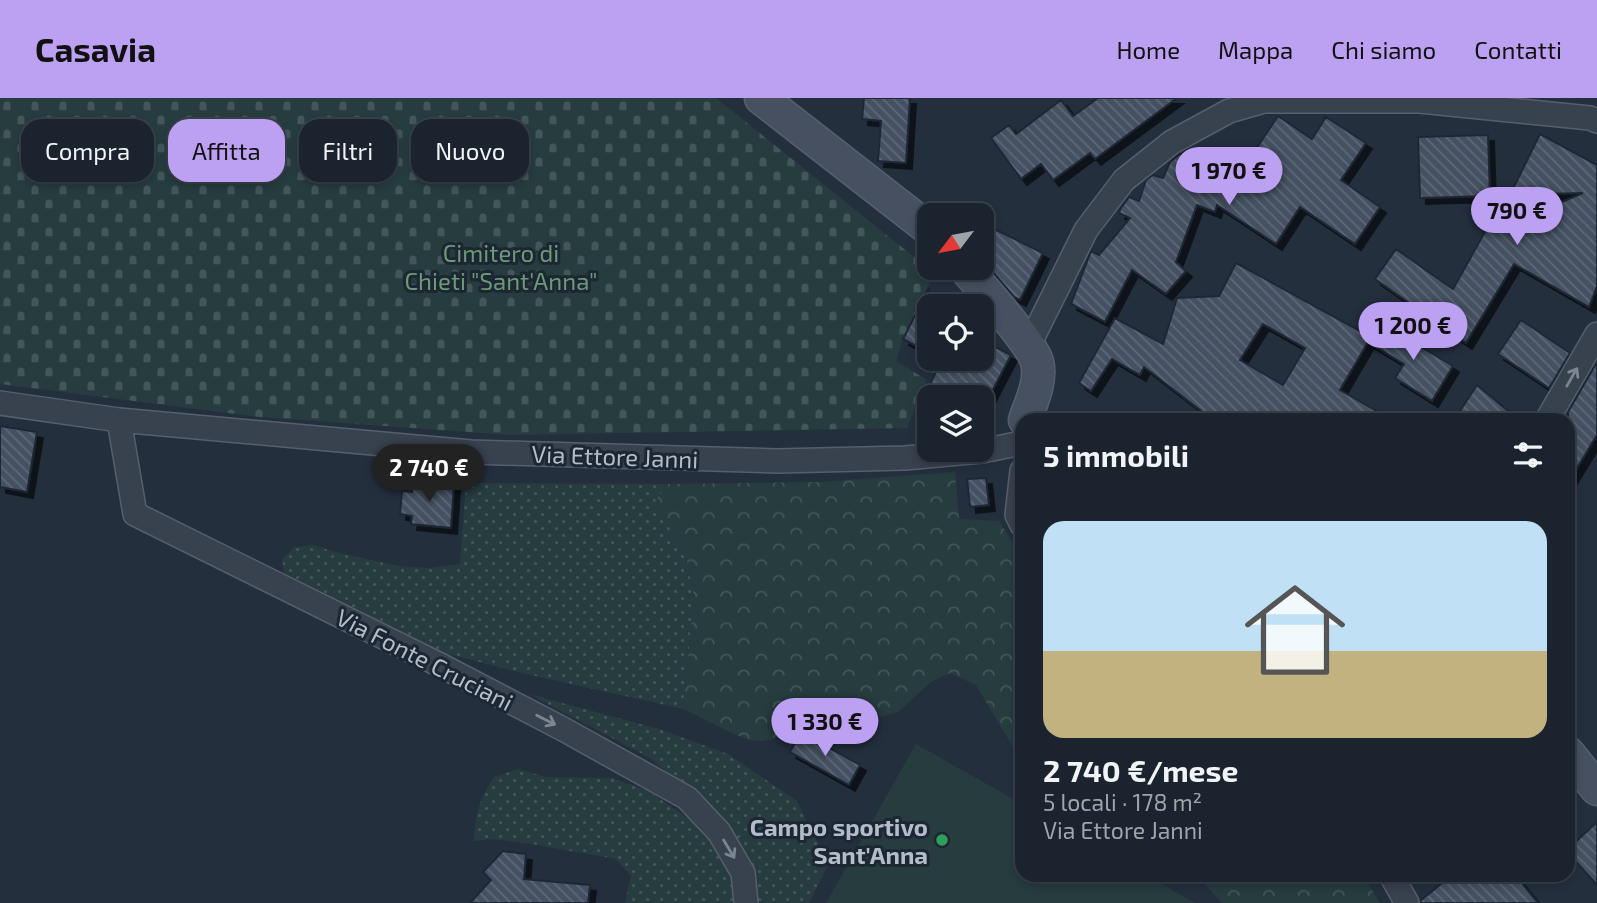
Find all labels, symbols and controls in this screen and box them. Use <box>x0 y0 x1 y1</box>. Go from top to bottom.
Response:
text: Casavia <box>35 29 156 69</box>
text: Home <box>1116 35 1180 64</box>
text: Mappa <box>1218 35 1293 64</box>
text: Chi siamo <box>1331 35 1436 64</box>
text: Contatti <box>1474 35 1562 64</box>
chip: Compra <box>21 119 154 182</box>
chip: Affitta <box>168 119 285 182</box>
chip: Filtri <box>299 119 397 182</box>
chip: Nuovo <box>411 119 529 182</box>
pin: 1 970 € <box>1164 148 1294 207</box>
text: 1 970 € <box>1192 156 1266 184</box>
pin: 790 € <box>1468 188 1566 247</box>
text: 790 € <box>1487 196 1547 224</box>
north arrow <box>917 203 994 280</box>
map controls <box>917 203 994 462</box>
park label: Cimitero di Chieti "Sant'Anna" <box>404 238 598 295</box>
button: locate <box>917 294 994 371</box>
pin: 1 200 € <box>1348 302 1478 362</box>
text: 1 200 € <box>1374 311 1452 339</box>
one-way arrow <box>1565 368 1579 388</box>
button: layers <box>917 385 994 462</box>
icon: filters <box>1509 436 1547 474</box>
text: 5 immobili <box>1043 437 1189 473</box>
street label: Via Ettore Janni <box>531 439 699 473</box>
pin: 2 740 € <box>364 444 494 504</box>
text: 2 740 € <box>389 453 469 481</box>
icon: home <box>1232 567 1358 693</box>
street label: Via Fonte Cruciani <box>332 602 518 716</box>
pin: 1 330 € <box>760 698 890 758</box>
text: 1 330 € <box>787 707 863 735</box>
one-way arrow <box>535 713 555 727</box>
text: 2 740 €/mese <box>1043 752 1238 788</box>
text: 5 locali · 178 m² <box>1043 788 1202 816</box>
place label: Campo sportivo Sant'Anna <box>750 812 928 869</box>
text: Via Ettore Janni <box>1043 816 1203 844</box>
marker: Campo sportivo Sant'Anna <box>934 832 950 848</box>
one-way arrow <box>722 838 736 858</box>

